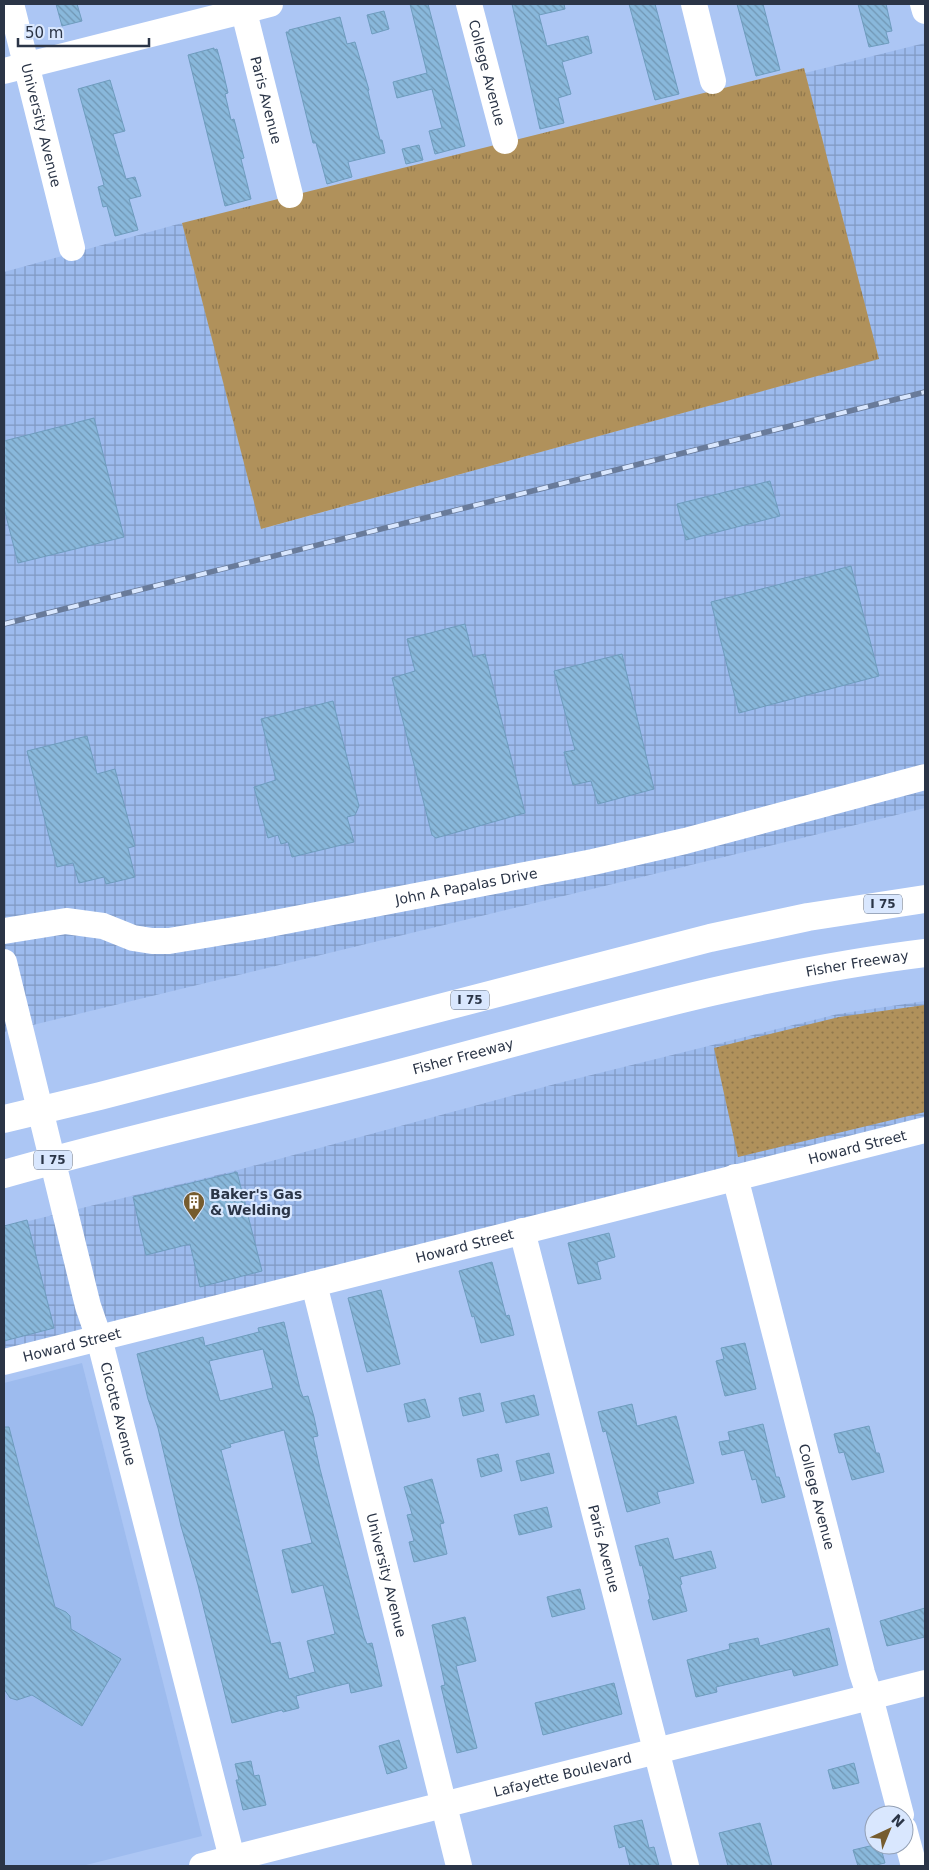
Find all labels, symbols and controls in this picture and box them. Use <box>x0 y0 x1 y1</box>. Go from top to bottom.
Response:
scale bar <box>18 15 149 47</box>
street label: College Avenue <box>465 18 509 127</box>
text: 50 m <box>25 24 63 42</box>
street label: Paris Avenue <box>247 54 285 146</box>
street label: University Avenue <box>18 62 65 189</box>
street label: John A Papalas Drive <box>393 865 539 908</box>
road number: I 75 <box>864 894 902 914</box>
street label: Fisher Freeway <box>804 947 910 980</box>
road number: I 75 <box>451 990 489 1010</box>
street label: Fisher Freeway <box>411 1035 515 1077</box>
street label: Howard Street <box>807 1127 909 1167</box>
road number: I 75 <box>34 1150 72 1170</box>
place label: Baker's Gas & Welding <box>210 1186 302 1218</box>
building icon: Baker's Gas & Welding <box>182 1190 206 1221</box>
street label: Howard Street <box>414 1226 516 1266</box>
street label: Howard Street <box>21 1325 123 1365</box>
street label: Cicotte Avenue <box>97 1360 139 1467</box>
street label: College Avenue <box>796 1442 838 1551</box>
street label: Paris Avenue <box>585 1503 623 1594</box>
street label: University Avenue <box>363 1511 410 1639</box>
street label: Lafayette Boulevard <box>492 1750 633 1800</box>
north arrow <box>864 1805 914 1855</box>
text: N <box>888 1811 908 1830</box>

